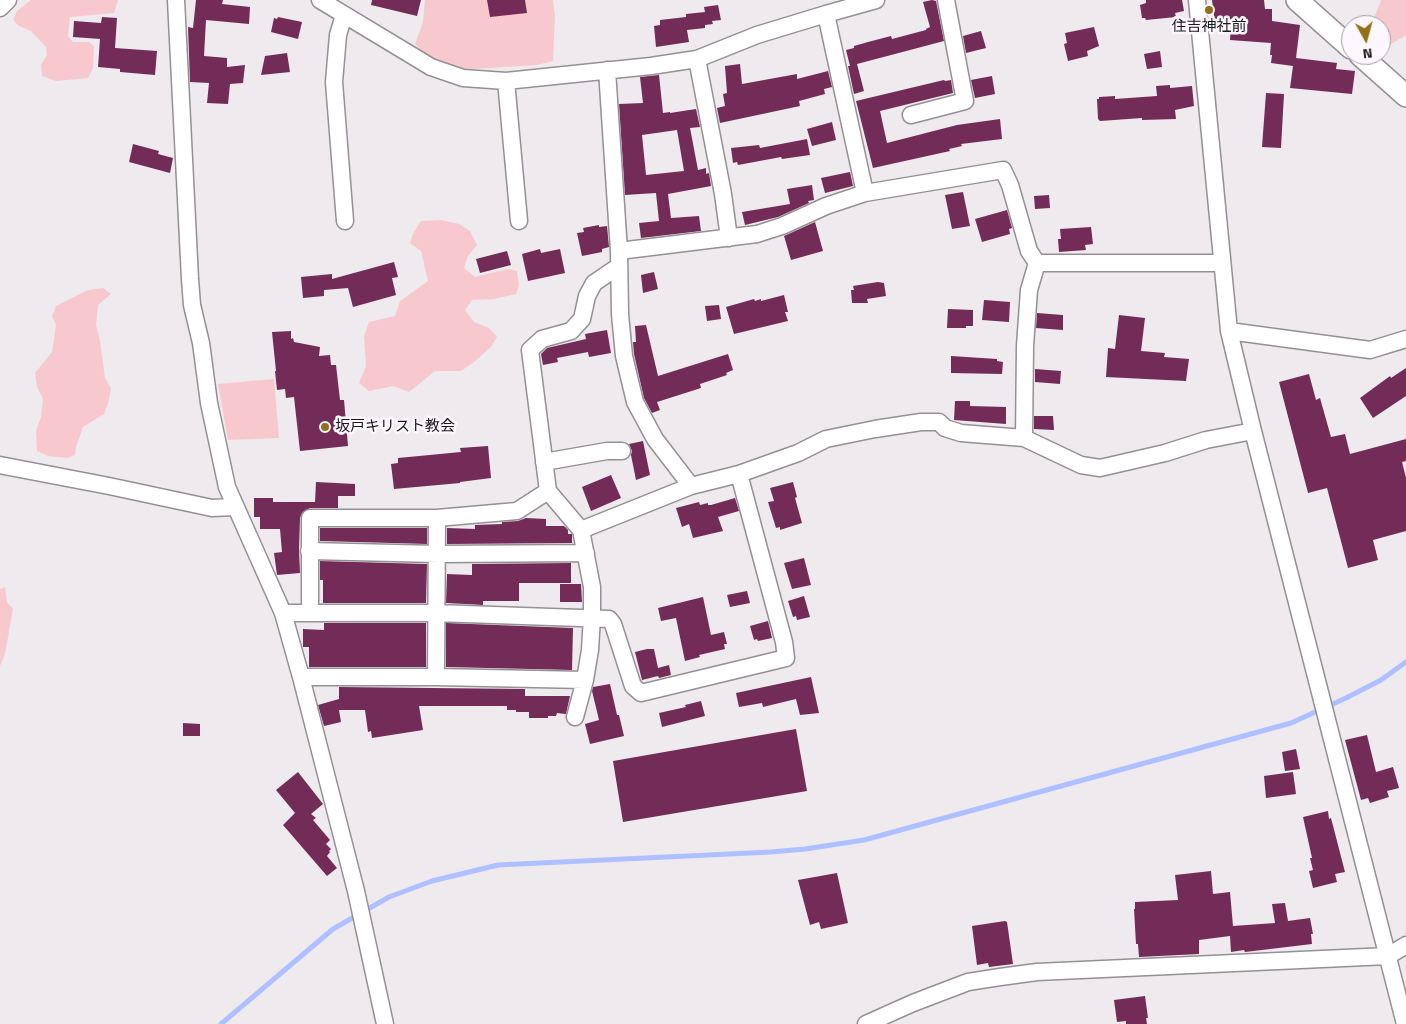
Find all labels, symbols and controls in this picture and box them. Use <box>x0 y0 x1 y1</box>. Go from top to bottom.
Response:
marker: 住吉神社前 <box>1203 4 1215 16</box>
north arrow <box>1341 15 1391 65</box>
place label: 住吉神社前 <box>1172 18 1246 36</box>
text: N <box>1362 43 1374 65</box>
place label: 坂戸キリスト教会 <box>335 418 455 436</box>
marker: 坂戸キリスト教会 <box>319 421 331 433</box>

